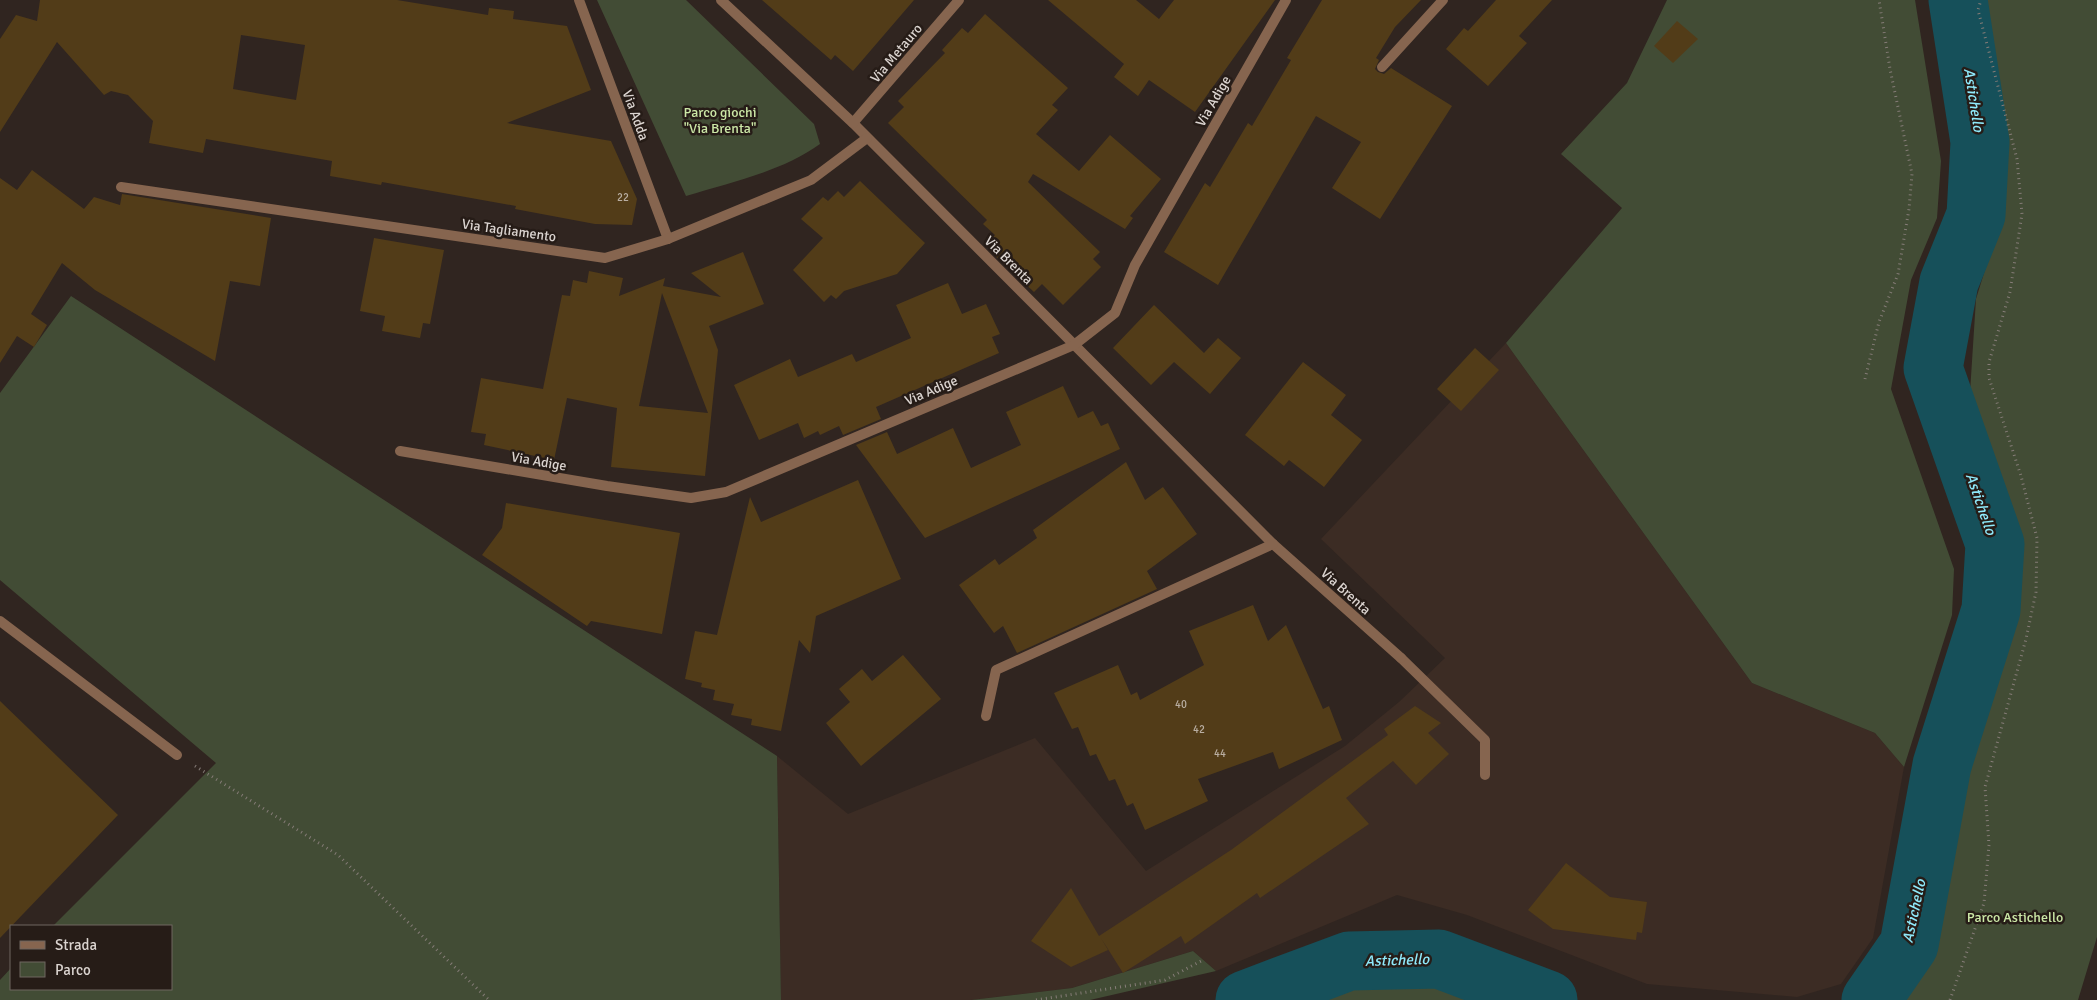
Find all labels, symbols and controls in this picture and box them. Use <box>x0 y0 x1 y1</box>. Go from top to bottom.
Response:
street label: Via Metauro <box>867 20 926 86</box>
water label: Astichello <box>1960 67 1988 134</box>
street label: Via Adige <box>1192 73 1235 130</box>
street label: Via Adda <box>619 88 652 143</box>
park label: Parco giochi "Via Brenta" <box>684 104 756 137</box>
house number: 22 <box>617 191 629 204</box>
street label: Via Tagliamento <box>461 215 557 246</box>
street label: Via Brenta <box>981 232 1037 288</box>
street label: Via Adige <box>902 372 960 409</box>
street label: Via Adige <box>510 448 568 475</box>
water label: Astichello <box>1962 471 2000 538</box>
street label: Via Brenta <box>1317 564 1374 618</box>
house number: 40 <box>1175 698 1187 711</box>
house number: 42 <box>1193 723 1205 736</box>
house number: 44 <box>1214 747 1226 760</box>
water label: Astichello <box>1899 877 1930 944</box>
park label: Parco Astichello <box>1967 909 2063 926</box>
legend <box>10 925 172 990</box>
text: Strada <box>55 936 97 954</box>
water label: Astichello <box>1365 950 1431 970</box>
text: Parco <box>55 961 91 979</box>

